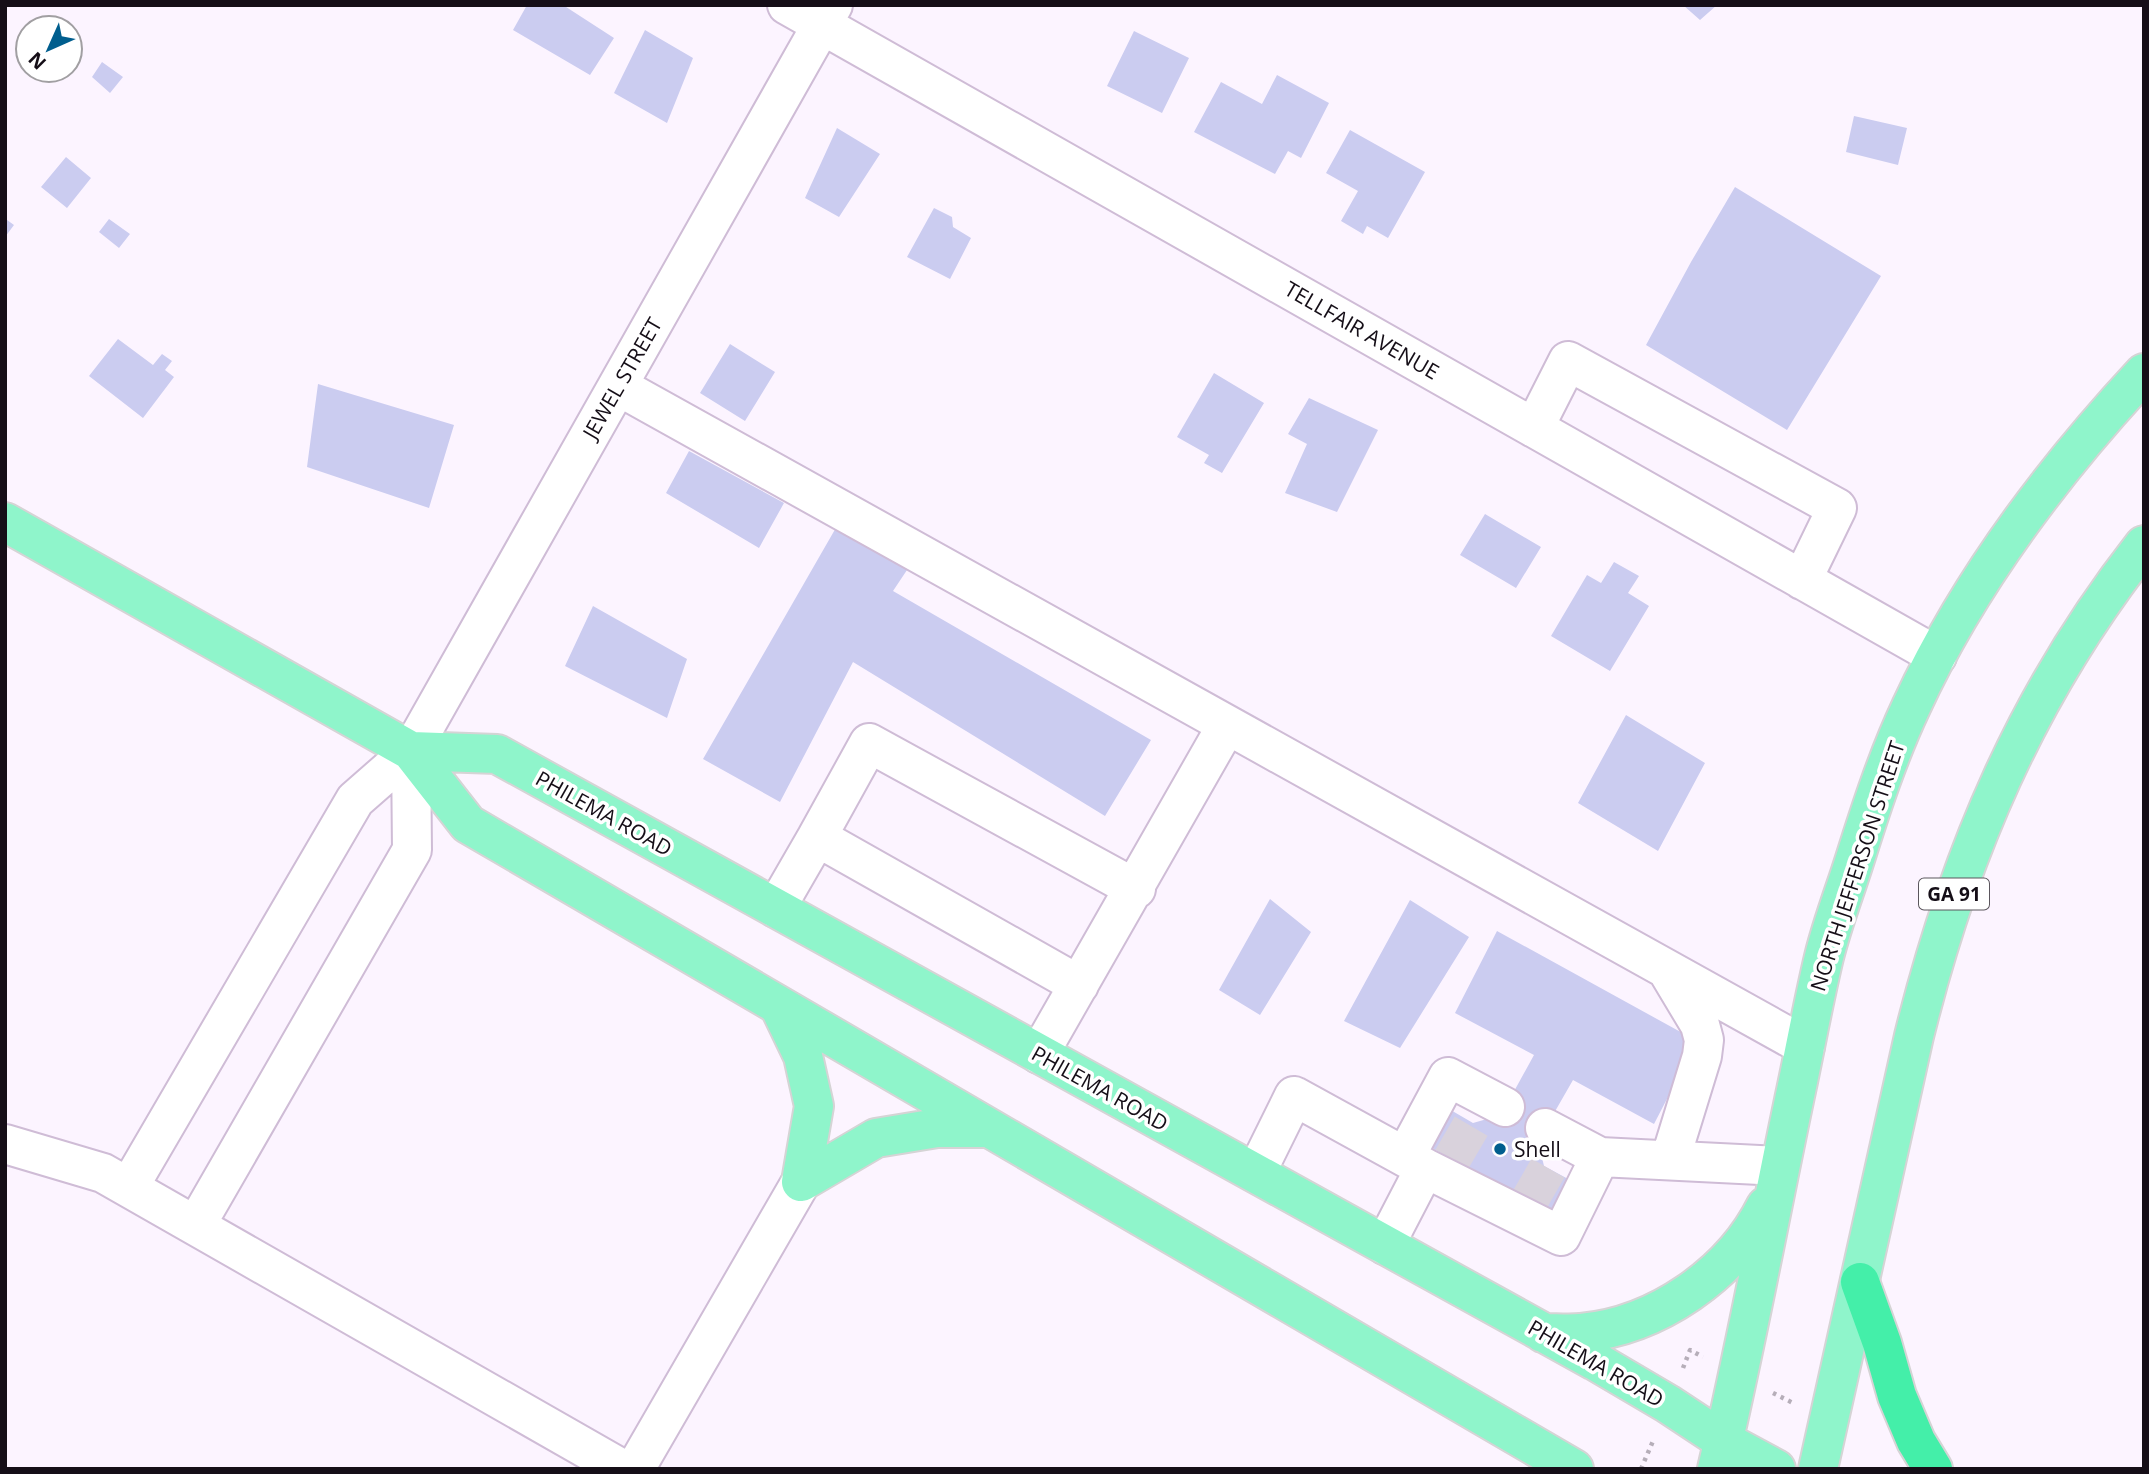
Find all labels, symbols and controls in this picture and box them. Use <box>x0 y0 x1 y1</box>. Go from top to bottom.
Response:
north arrow <box>14 14 84 84</box>
text: N <box>22 46 52 76</box>
street label: TELLFAIR AVENUE <box>1280 274 1444 386</box>
street label: JEWEL STREET <box>575 312 668 446</box>
street label: NORTH JEFFERSON STREET <box>1803 737 1911 995</box>
street label: PHILEMA ROAD <box>531 764 677 862</box>
road number: GA 91 <box>1919 878 1989 909</box>
street label: PHILEMA ROAD <box>1027 1039 1173 1137</box>
place label: Shell <box>1514 1135 1561 1163</box>
marker: Shell <box>1492 1141 1508 1157</box>
street label: PHILEMA ROAD <box>1523 1313 1669 1413</box>

